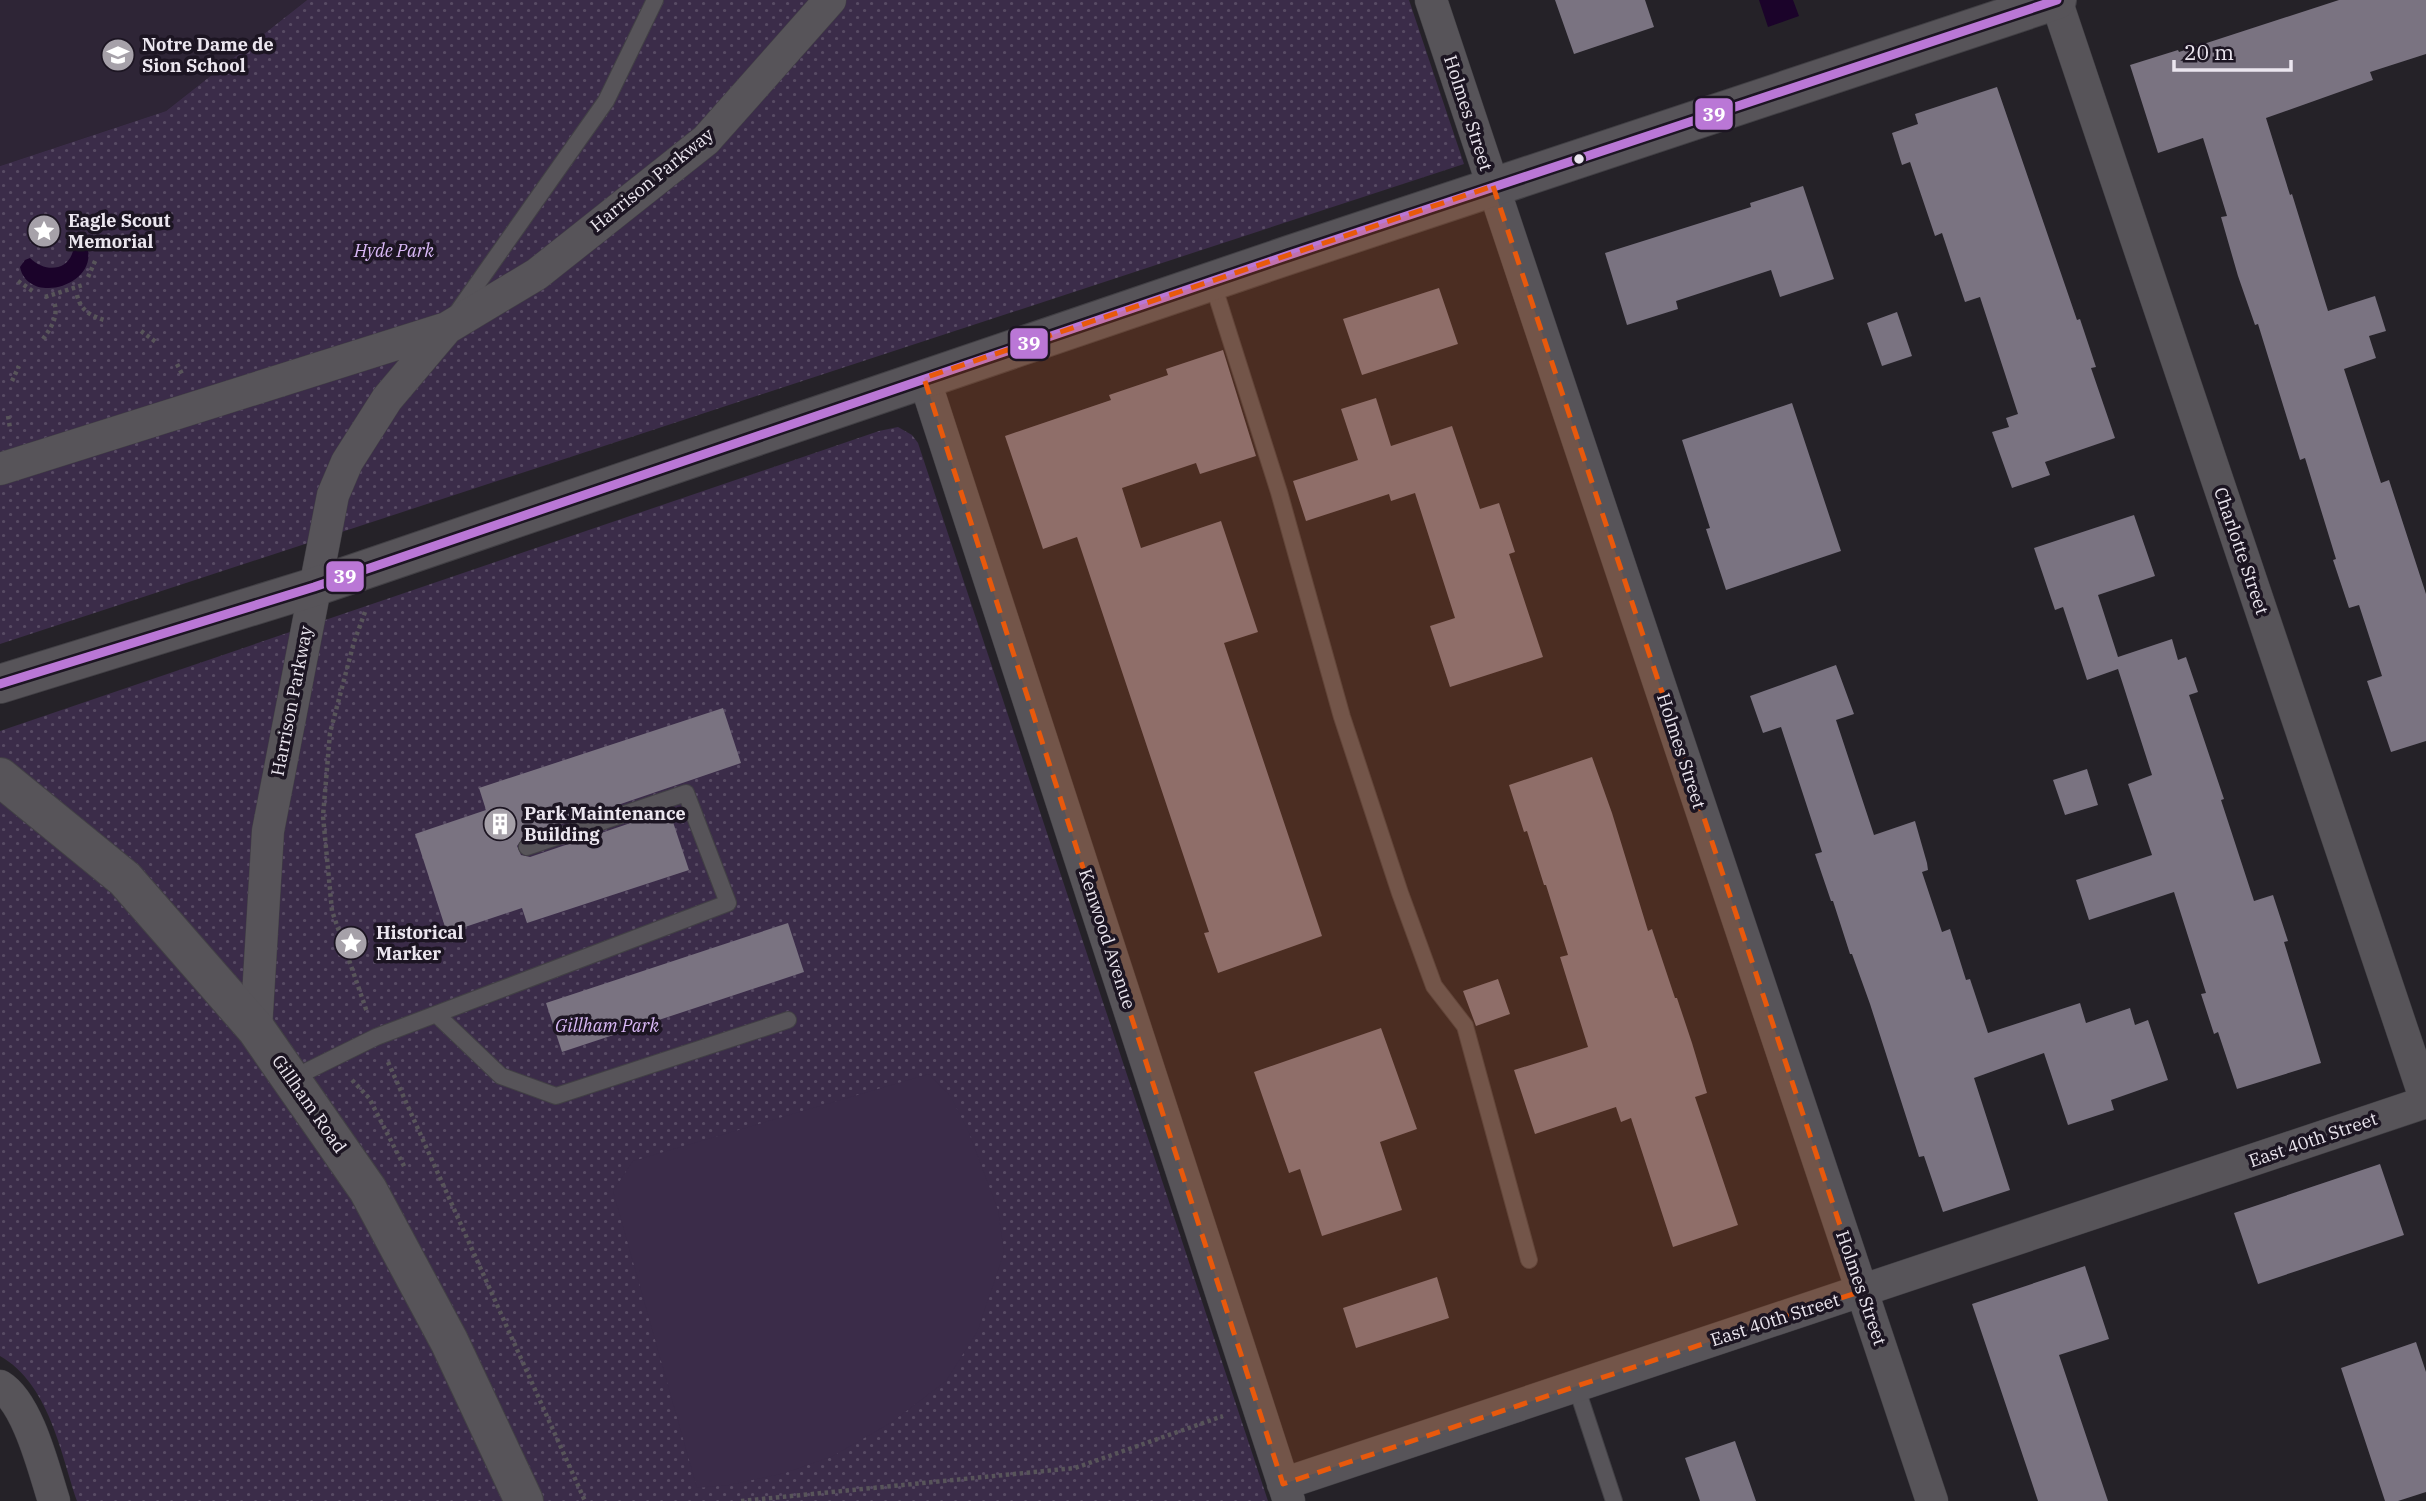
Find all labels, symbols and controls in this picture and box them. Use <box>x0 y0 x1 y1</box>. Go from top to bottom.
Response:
scale bar <box>2174 28 2291 72</box>
place label: Notre Dame de Sion School <box>142 33 274 77</box>
school or university icon: Notre Dame de Sion School <box>99 36 137 74</box>
text: 20 m <box>2184 38 2234 66</box>
street label: Holmes Street <box>1439 52 1498 173</box>
line badge: 39 <box>1694 97 1734 131</box>
text: 39 <box>1703 102 1725 126</box>
street label: Harrison Parkway <box>585 122 719 237</box>
unlabelled marker <box>1572 152 1586 166</box>
place label: Eagle Scout Memorial <box>68 209 171 253</box>
place icon: Eagle Scout Memorial <box>25 212 63 250</box>
park label: Hyde Park <box>353 239 435 262</box>
line badge: 39 <box>1009 327 1049 360</box>
text: 39 <box>1018 331 1040 355</box>
street label: Charlotte Street <box>2209 484 2274 618</box>
line badge: 39 <box>325 560 365 593</box>
text: 39 <box>334 564 356 588</box>
street label: Harrison Parkway <box>266 623 317 778</box>
street label: Holmes Street <box>1652 690 1711 811</box>
place label: Park Maintenance Building <box>524 802 686 846</box>
building icon: Park Maintenance Building <box>481 805 519 843</box>
street label: Kenwood Avenue <box>1074 866 1141 1012</box>
place label: Historical Marker <box>376 921 464 965</box>
place icon: Historical Marker <box>332 924 370 962</box>
park label: Gillham Park <box>555 1014 659 1037</box>
street label: Gillham Road <box>267 1050 352 1157</box>
street label: East 40th Street <box>2246 1107 2380 1172</box>
street label: Holmes Street <box>1831 1227 1892 1348</box>
street label: East 40th Street <box>1707 1288 1842 1351</box>

